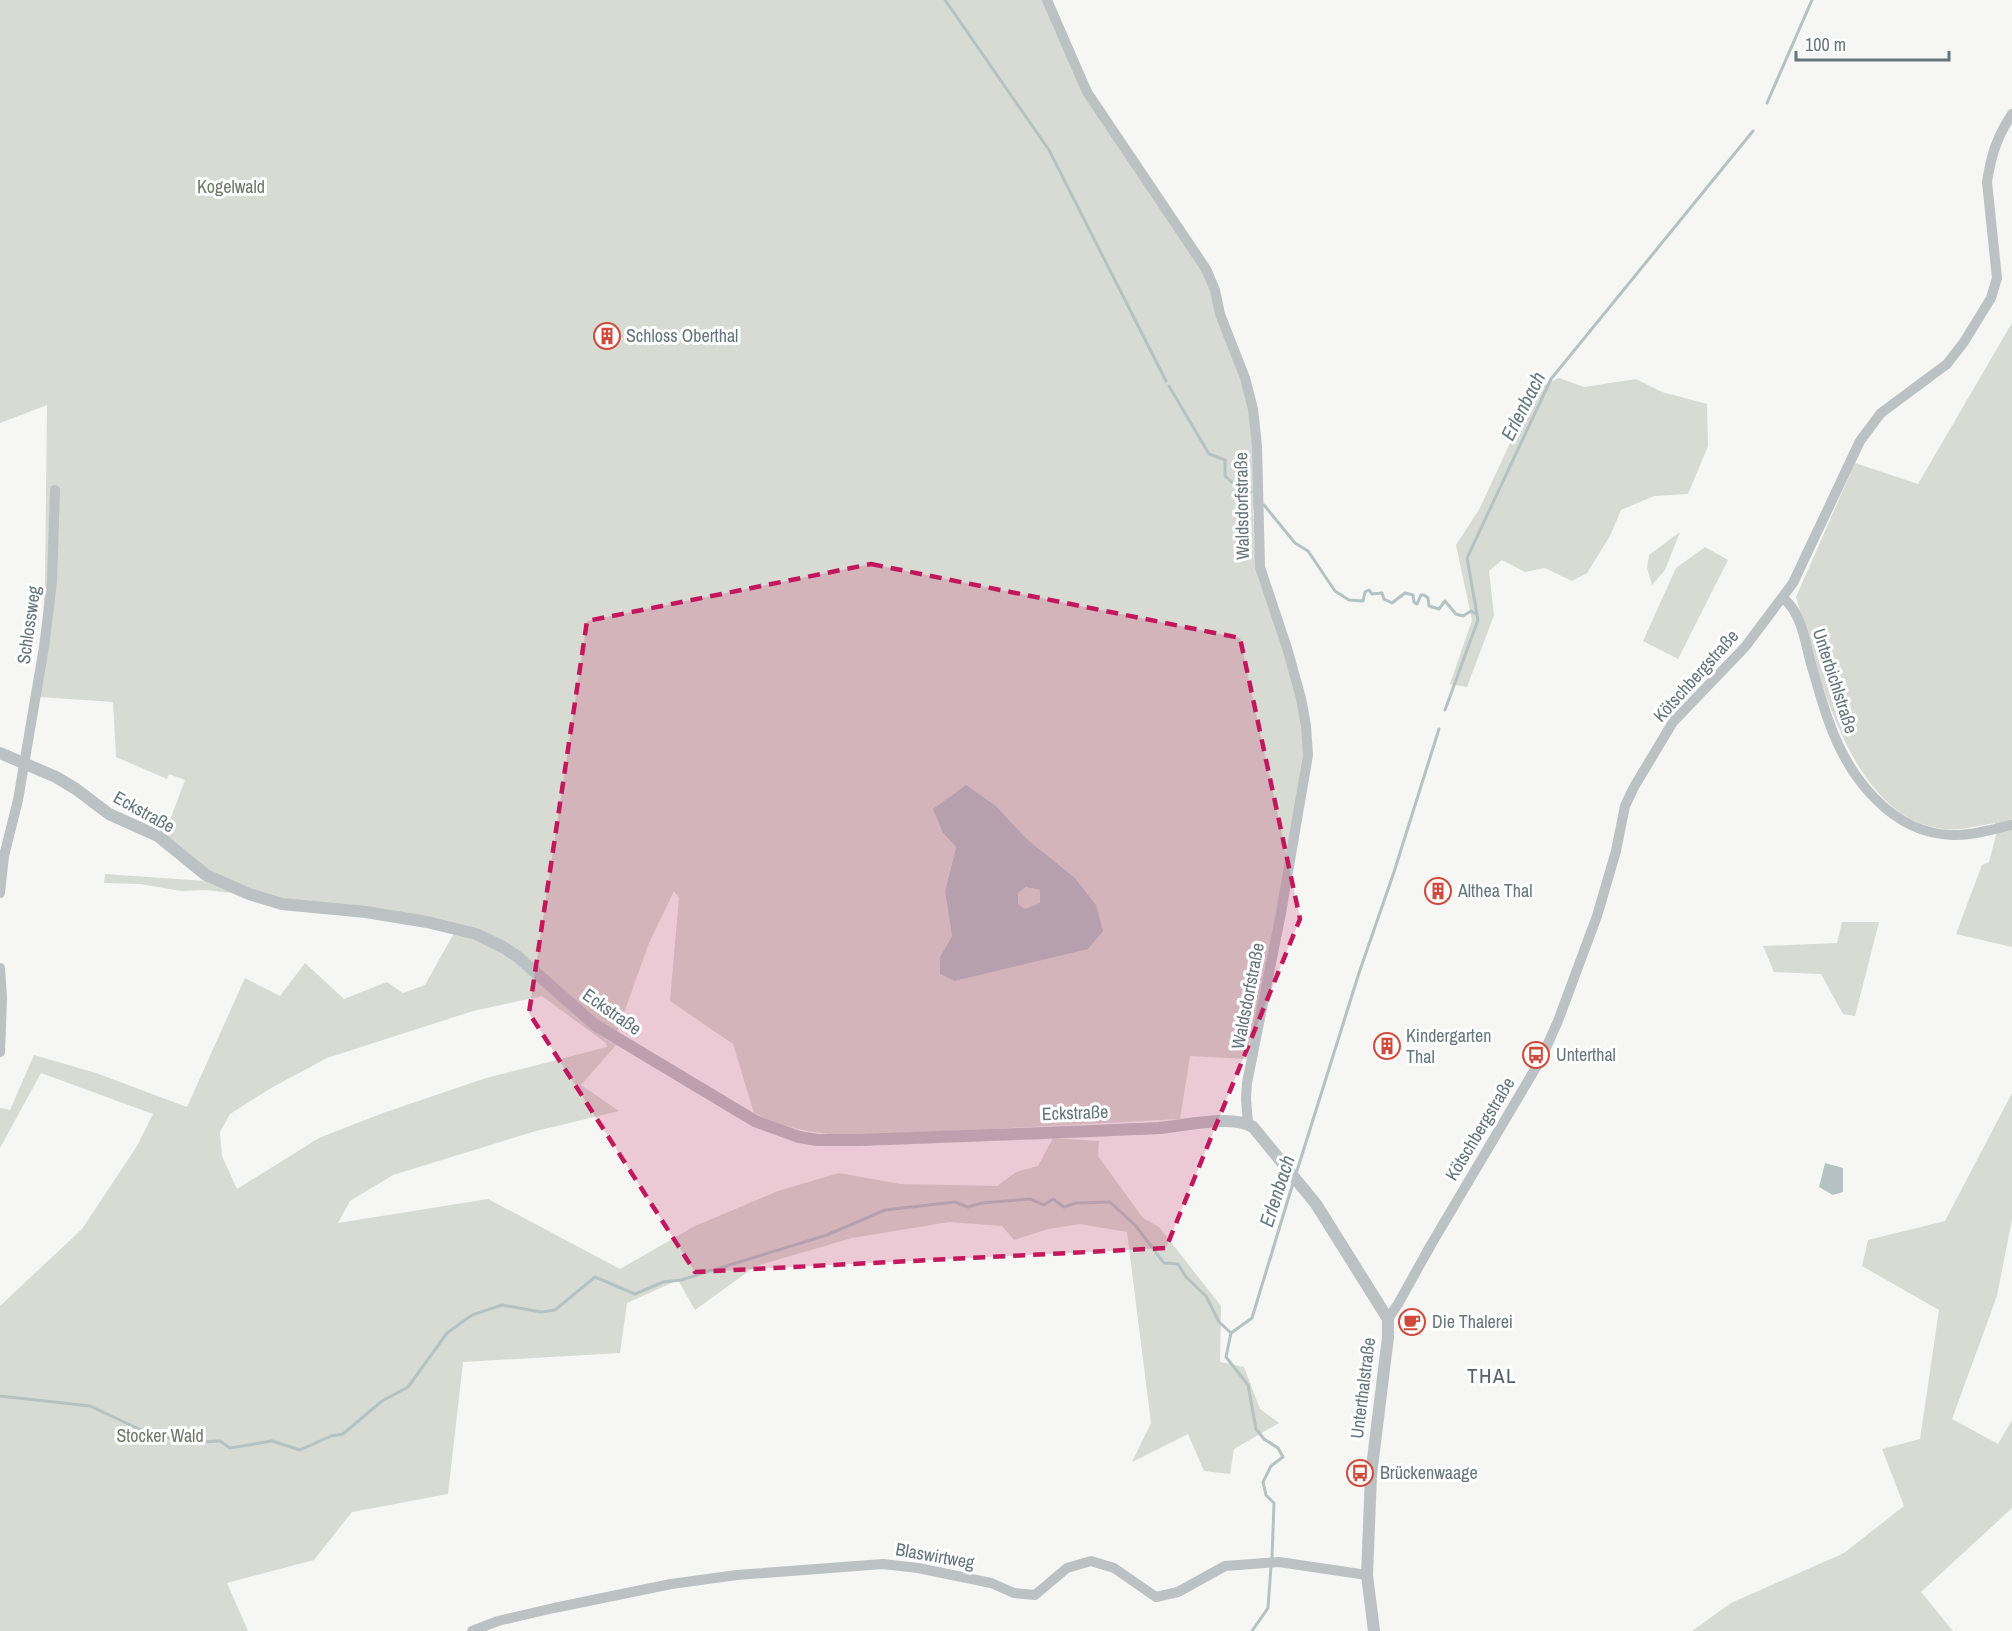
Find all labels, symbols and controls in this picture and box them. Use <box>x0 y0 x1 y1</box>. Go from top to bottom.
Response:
scale bar <box>1796 24 1949 62</box>
text: 100 m <box>1805 32 1846 57</box>
park label: Kogelwald <box>197 174 265 199</box>
building icon: Schloss Oberthal <box>592 321 622 351</box>
place label: Schloss Oberthal <box>626 323 738 348</box>
water label: Erlenbach <box>1494 367 1551 445</box>
street label: Waldsdorfstraße <box>1228 452 1255 560</box>
street label: Schlossweg <box>11 583 46 666</box>
street label: Kötschbergstraße <box>1647 624 1744 727</box>
street label: Unterbichlstraße <box>1807 625 1864 737</box>
street label: Eckstraße <box>109 785 179 839</box>
building icon: Althea Thal <box>1423 876 1453 906</box>
place label: Althea Thal <box>1457 878 1532 903</box>
street label: Waldsdorfstraße <box>1225 941 1270 1051</box>
street label: Eckstraße <box>578 982 647 1041</box>
place label: Kindergarten Thal <box>1406 1023 1491 1069</box>
building icon: Kindergarten Thal <box>1372 1031 1402 1061</box>
bus stop icon: Unterthal <box>1521 1040 1551 1070</box>
place label: Unterthal <box>1556 1042 1616 1067</box>
street label: Kötschbergstraße <box>1439 1072 1520 1185</box>
street label: Eckstraße <box>1041 1099 1109 1126</box>
water label: Erlenbach <box>1252 1152 1301 1230</box>
cafe icon: Die Thalerei <box>1397 1307 1427 1337</box>
place label: Die Thalerei <box>1432 1309 1513 1334</box>
street label: Unterthalstraße <box>1344 1336 1381 1440</box>
district label: THAL <box>1467 1361 1517 1390</box>
park label: Stocker Wald <box>116 1423 204 1448</box>
bus stop icon: Brückenwaage <box>1345 1458 1375 1488</box>
place label: Brückenwaage <box>1380 1460 1478 1485</box>
street label: Blaswirtweg <box>894 1536 977 1575</box>

